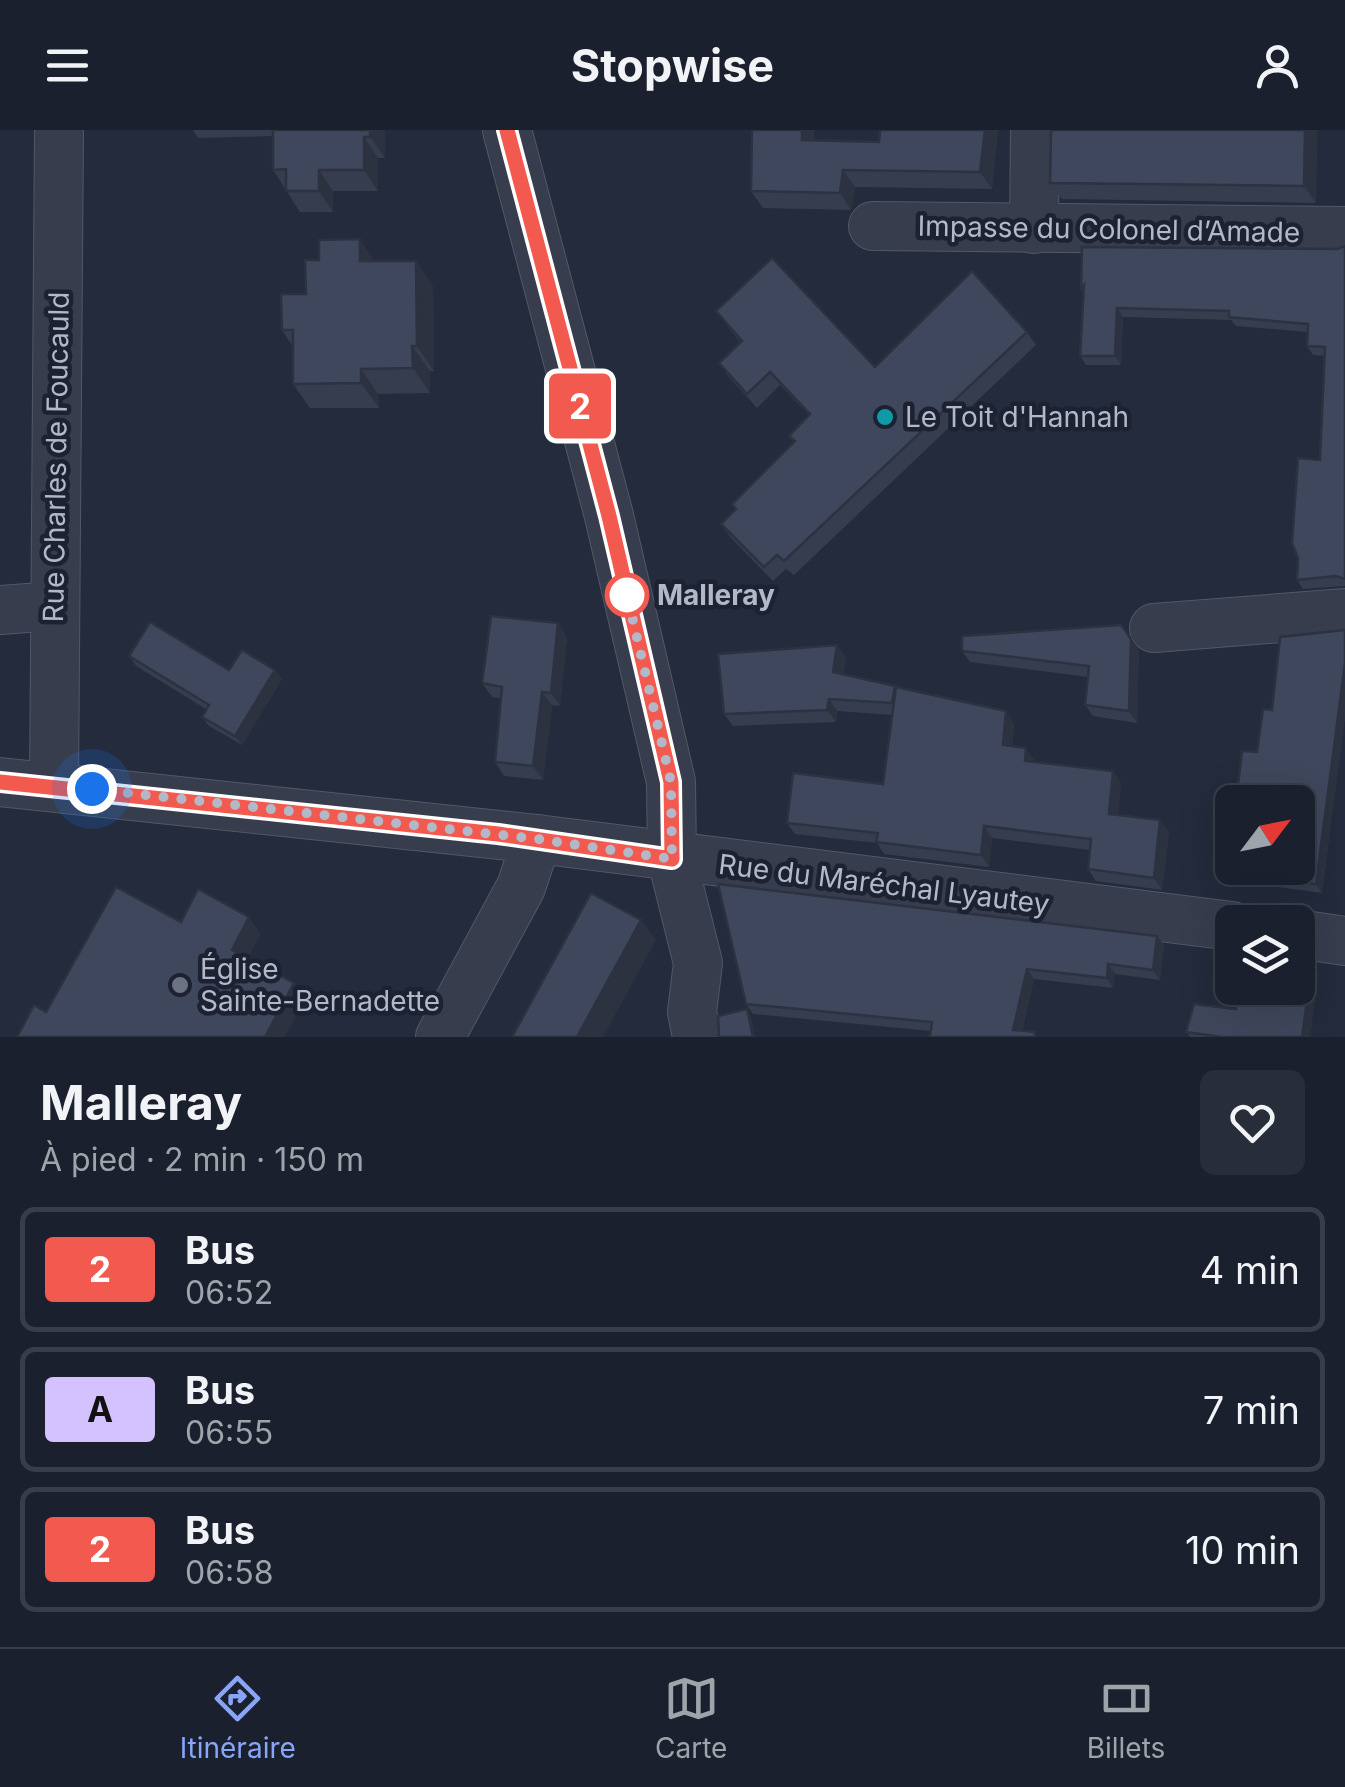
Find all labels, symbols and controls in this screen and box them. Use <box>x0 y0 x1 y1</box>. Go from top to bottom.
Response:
icon: menu <box>40 38 95 93</box>
text: Stopwise <box>571 38 774 93</box>
icon: person <box>1250 38 1305 93</box>
street label: Impasse du Colonel d’Amade <box>917 209 1301 249</box>
street label: Rue Charles de Foucauld <box>36 291 76 623</box>
line badge: 2 <box>548 374 612 438</box>
text: 2 <box>569 385 591 427</box>
place label: Le Toit d'Hannah <box>905 400 1129 434</box>
marker: Le Toit d'Hannah <box>874 406 896 428</box>
marker: Malleray <box>606 574 648 616</box>
place label: Malleray <box>657 578 775 612</box>
your location <box>67 764 117 814</box>
north arrow <box>1215 785 1315 885</box>
map controls <box>1215 785 1315 1005</box>
street label: Rue du Maréchal Lyautey <box>717 847 1051 921</box>
button: layers <box>1215 905 1315 1005</box>
place label: Église Sainte-Bernadette <box>200 951 440 1018</box>
marker: Église Sainte-Bernadette <box>169 974 191 996</box>
button: heart <box>1200 1070 1305 1175</box>
text: Malleray <box>40 1073 242 1132</box>
text: À pied · 2 min · 150 m <box>40 1140 364 1179</box>
text: Bus <box>185 1227 255 1273</box>
text: 4 min <box>1200 1247 1300 1293</box>
text: 2 <box>89 1248 111 1290</box>
text: 06:52 <box>185 1273 273 1312</box>
text: Bus <box>185 1367 255 1413</box>
text: 7 min <box>1203 1387 1300 1433</box>
text: A <box>87 1388 113 1430</box>
text: 06:55 <box>185 1413 273 1452</box>
text: Bus <box>185 1507 255 1553</box>
text: 10 min <box>1185 1527 1300 1573</box>
text: 2 <box>89 1528 111 1570</box>
text: 06:58 <box>185 1553 274 1592</box>
tab: Itinéraire <box>180 1671 296 1765</box>
tab: Carte <box>655 1671 727 1765</box>
tab: Billets <box>1087 1671 1165 1765</box>

